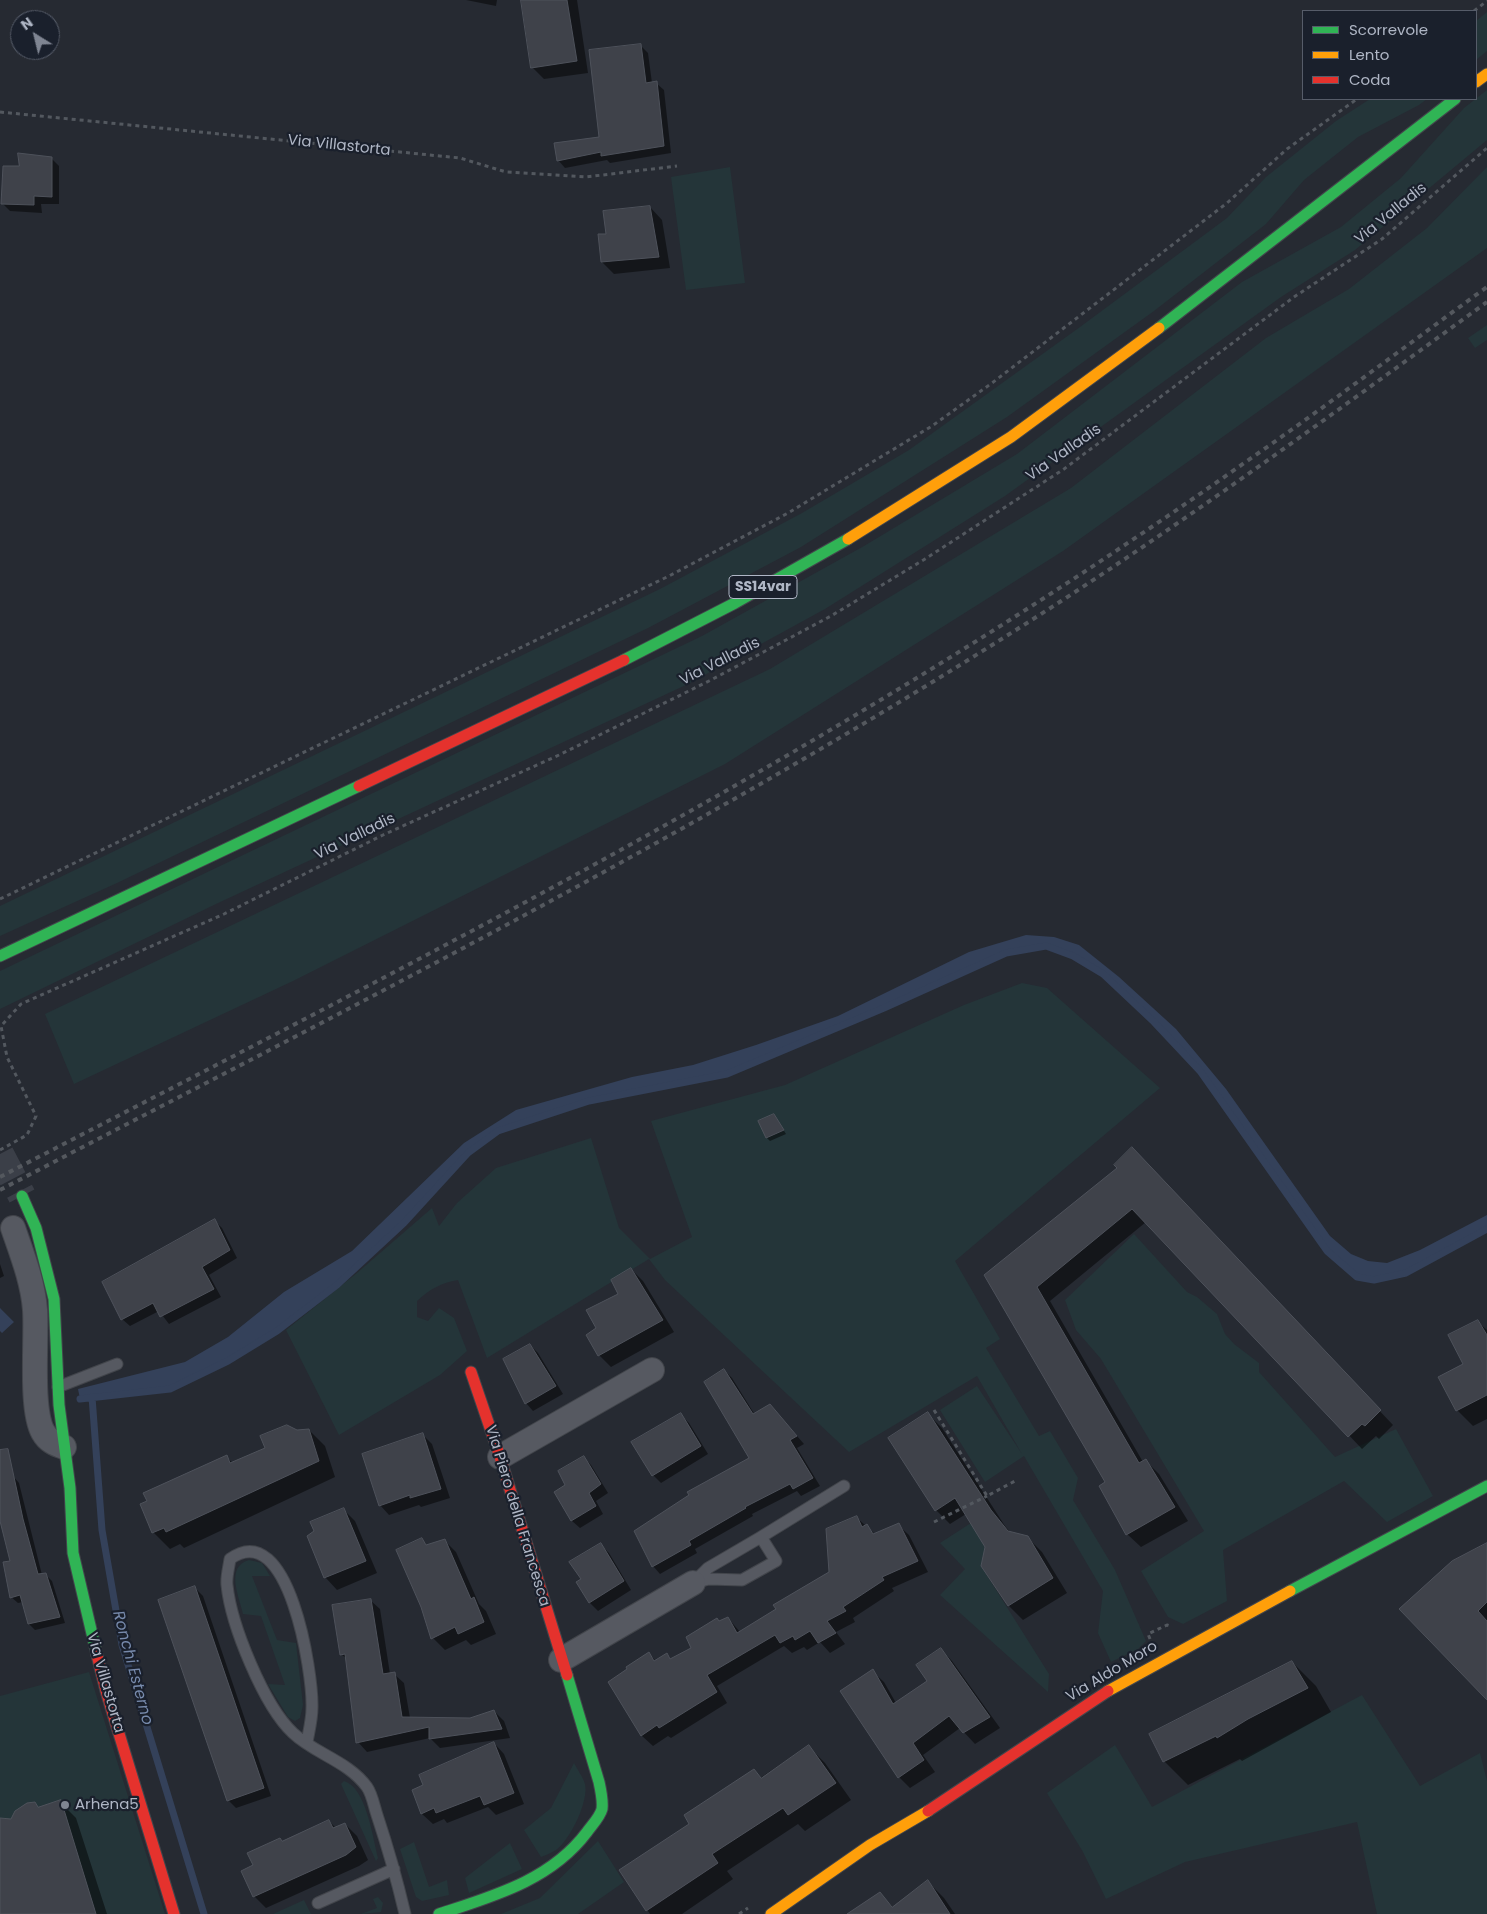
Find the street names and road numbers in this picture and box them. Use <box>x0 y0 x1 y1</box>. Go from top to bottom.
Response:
street label: Via Villastorta <box>287 132 391 160</box>
street label: Via Valladis <box>1351 179 1431 249</box>
street label: Via Valladis <box>1023 421 1105 485</box>
road number: SS14var <box>729 576 797 598</box>
street label: Via Valladis <box>677 634 763 690</box>
street label: Via Valladis <box>312 810 398 864</box>
street label: Via Piero della Francesca <box>481 1423 553 1609</box>
street label: Via Villastorta <box>82 1631 128 1735</box>
street label: Via Aldo Moro <box>1063 1638 1161 1706</box>

